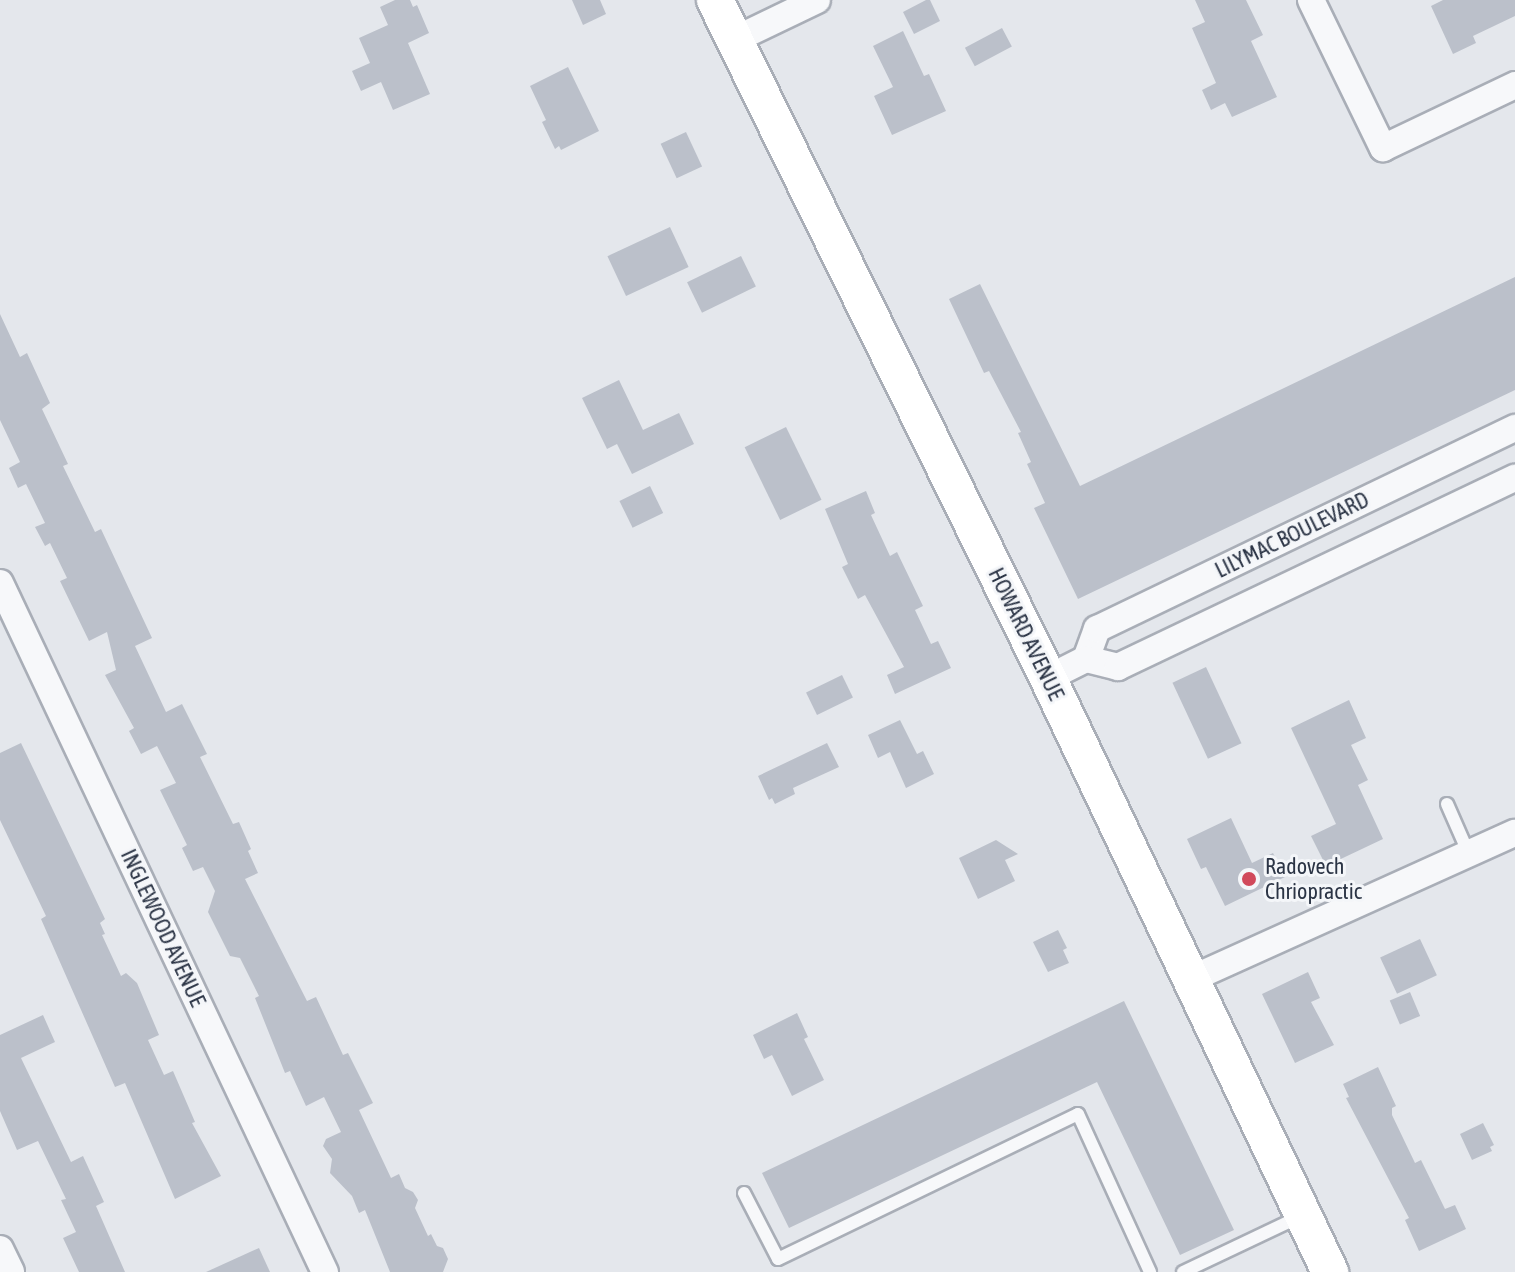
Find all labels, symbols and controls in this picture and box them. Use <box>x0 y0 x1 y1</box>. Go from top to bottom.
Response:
street label: LILYMAC BOULEVARD <box>1211 486 1373 584</box>
street label: HOWARD AVENUE <box>983 564 1069 704</box>
street label: INGLEWOOD AVENUE <box>115 845 211 1011</box>
place label: Radovech Chriopractic <box>1265 853 1362 904</box>
marker: Radovech Chriopractic <box>1240 870 1258 888</box>

